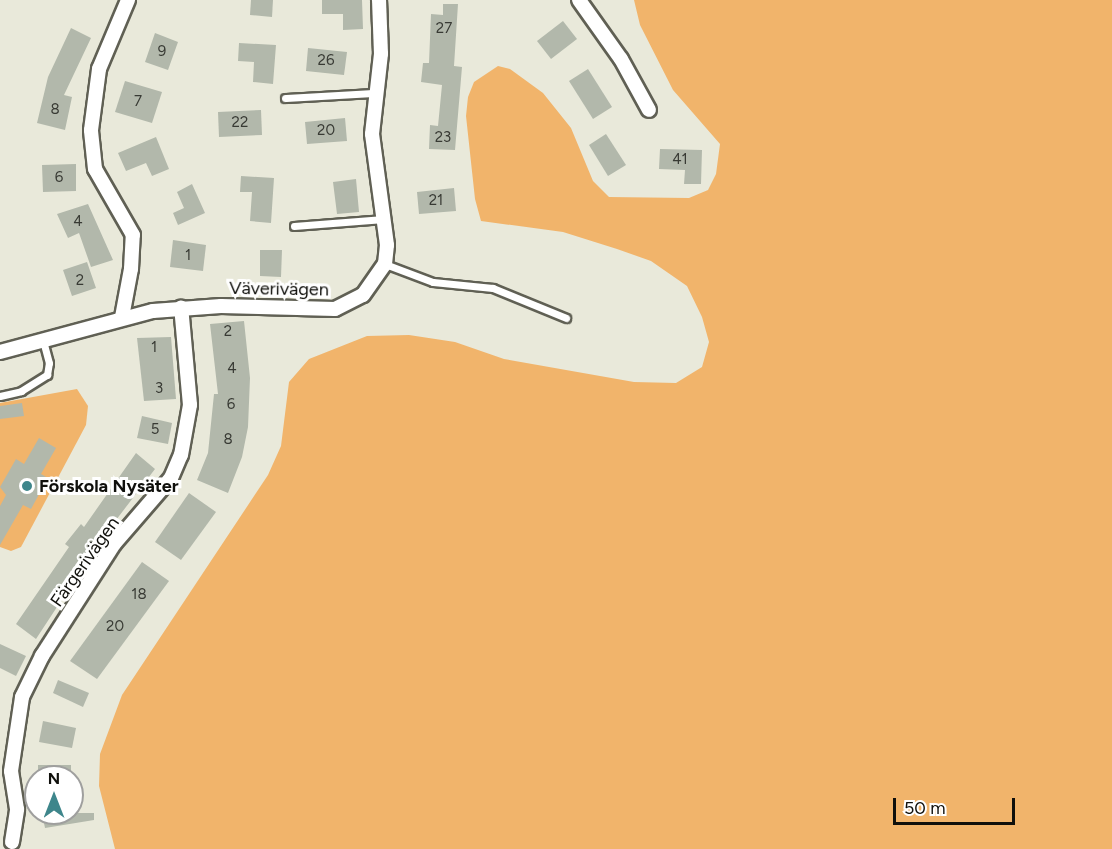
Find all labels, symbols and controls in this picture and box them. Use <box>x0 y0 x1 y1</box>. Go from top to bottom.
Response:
house number: 27 <box>436 20 452 38</box>
house number: 9 <box>158 43 166 61</box>
house number: 26 <box>318 52 334 70</box>
house number: 7 <box>134 93 142 111</box>
house number: 8 <box>50 101 60 119</box>
house number: 22 <box>232 114 248 132</box>
house number: 20 <box>317 122 335 140</box>
house number: 23 <box>435 129 451 147</box>
house number: 41 <box>672 151 688 169</box>
house number: 6 <box>55 169 63 187</box>
house number: 21 <box>429 192 443 210</box>
house number: 4 <box>73 213 83 231</box>
house number: 1 <box>185 247 191 265</box>
house number: 2 <box>76 272 84 290</box>
street label: Väverivägen <box>229 277 329 301</box>
house number: 2 <box>224 323 232 341</box>
house number: 1 <box>151 339 157 357</box>
house number: 4 <box>227 360 237 378</box>
house number: 3 <box>155 380 163 398</box>
house number: 6 <box>227 396 235 414</box>
house number: 5 <box>151 421 159 439</box>
house number: 8 <box>223 431 233 449</box>
place label: Förskola Nysäter <box>39 475 179 497</box>
marker: Förskola Nysäter <box>20 479 34 493</box>
street label: Färgerivägen <box>46 513 124 611</box>
house number: 18 <box>131 586 147 604</box>
house number: 20 <box>106 618 124 636</box>
north arrow <box>24 765 84 825</box>
text: N <box>48 769 60 788</box>
scale bar <box>896 786 1018 824</box>
text: 50 m <box>904 797 946 819</box>

